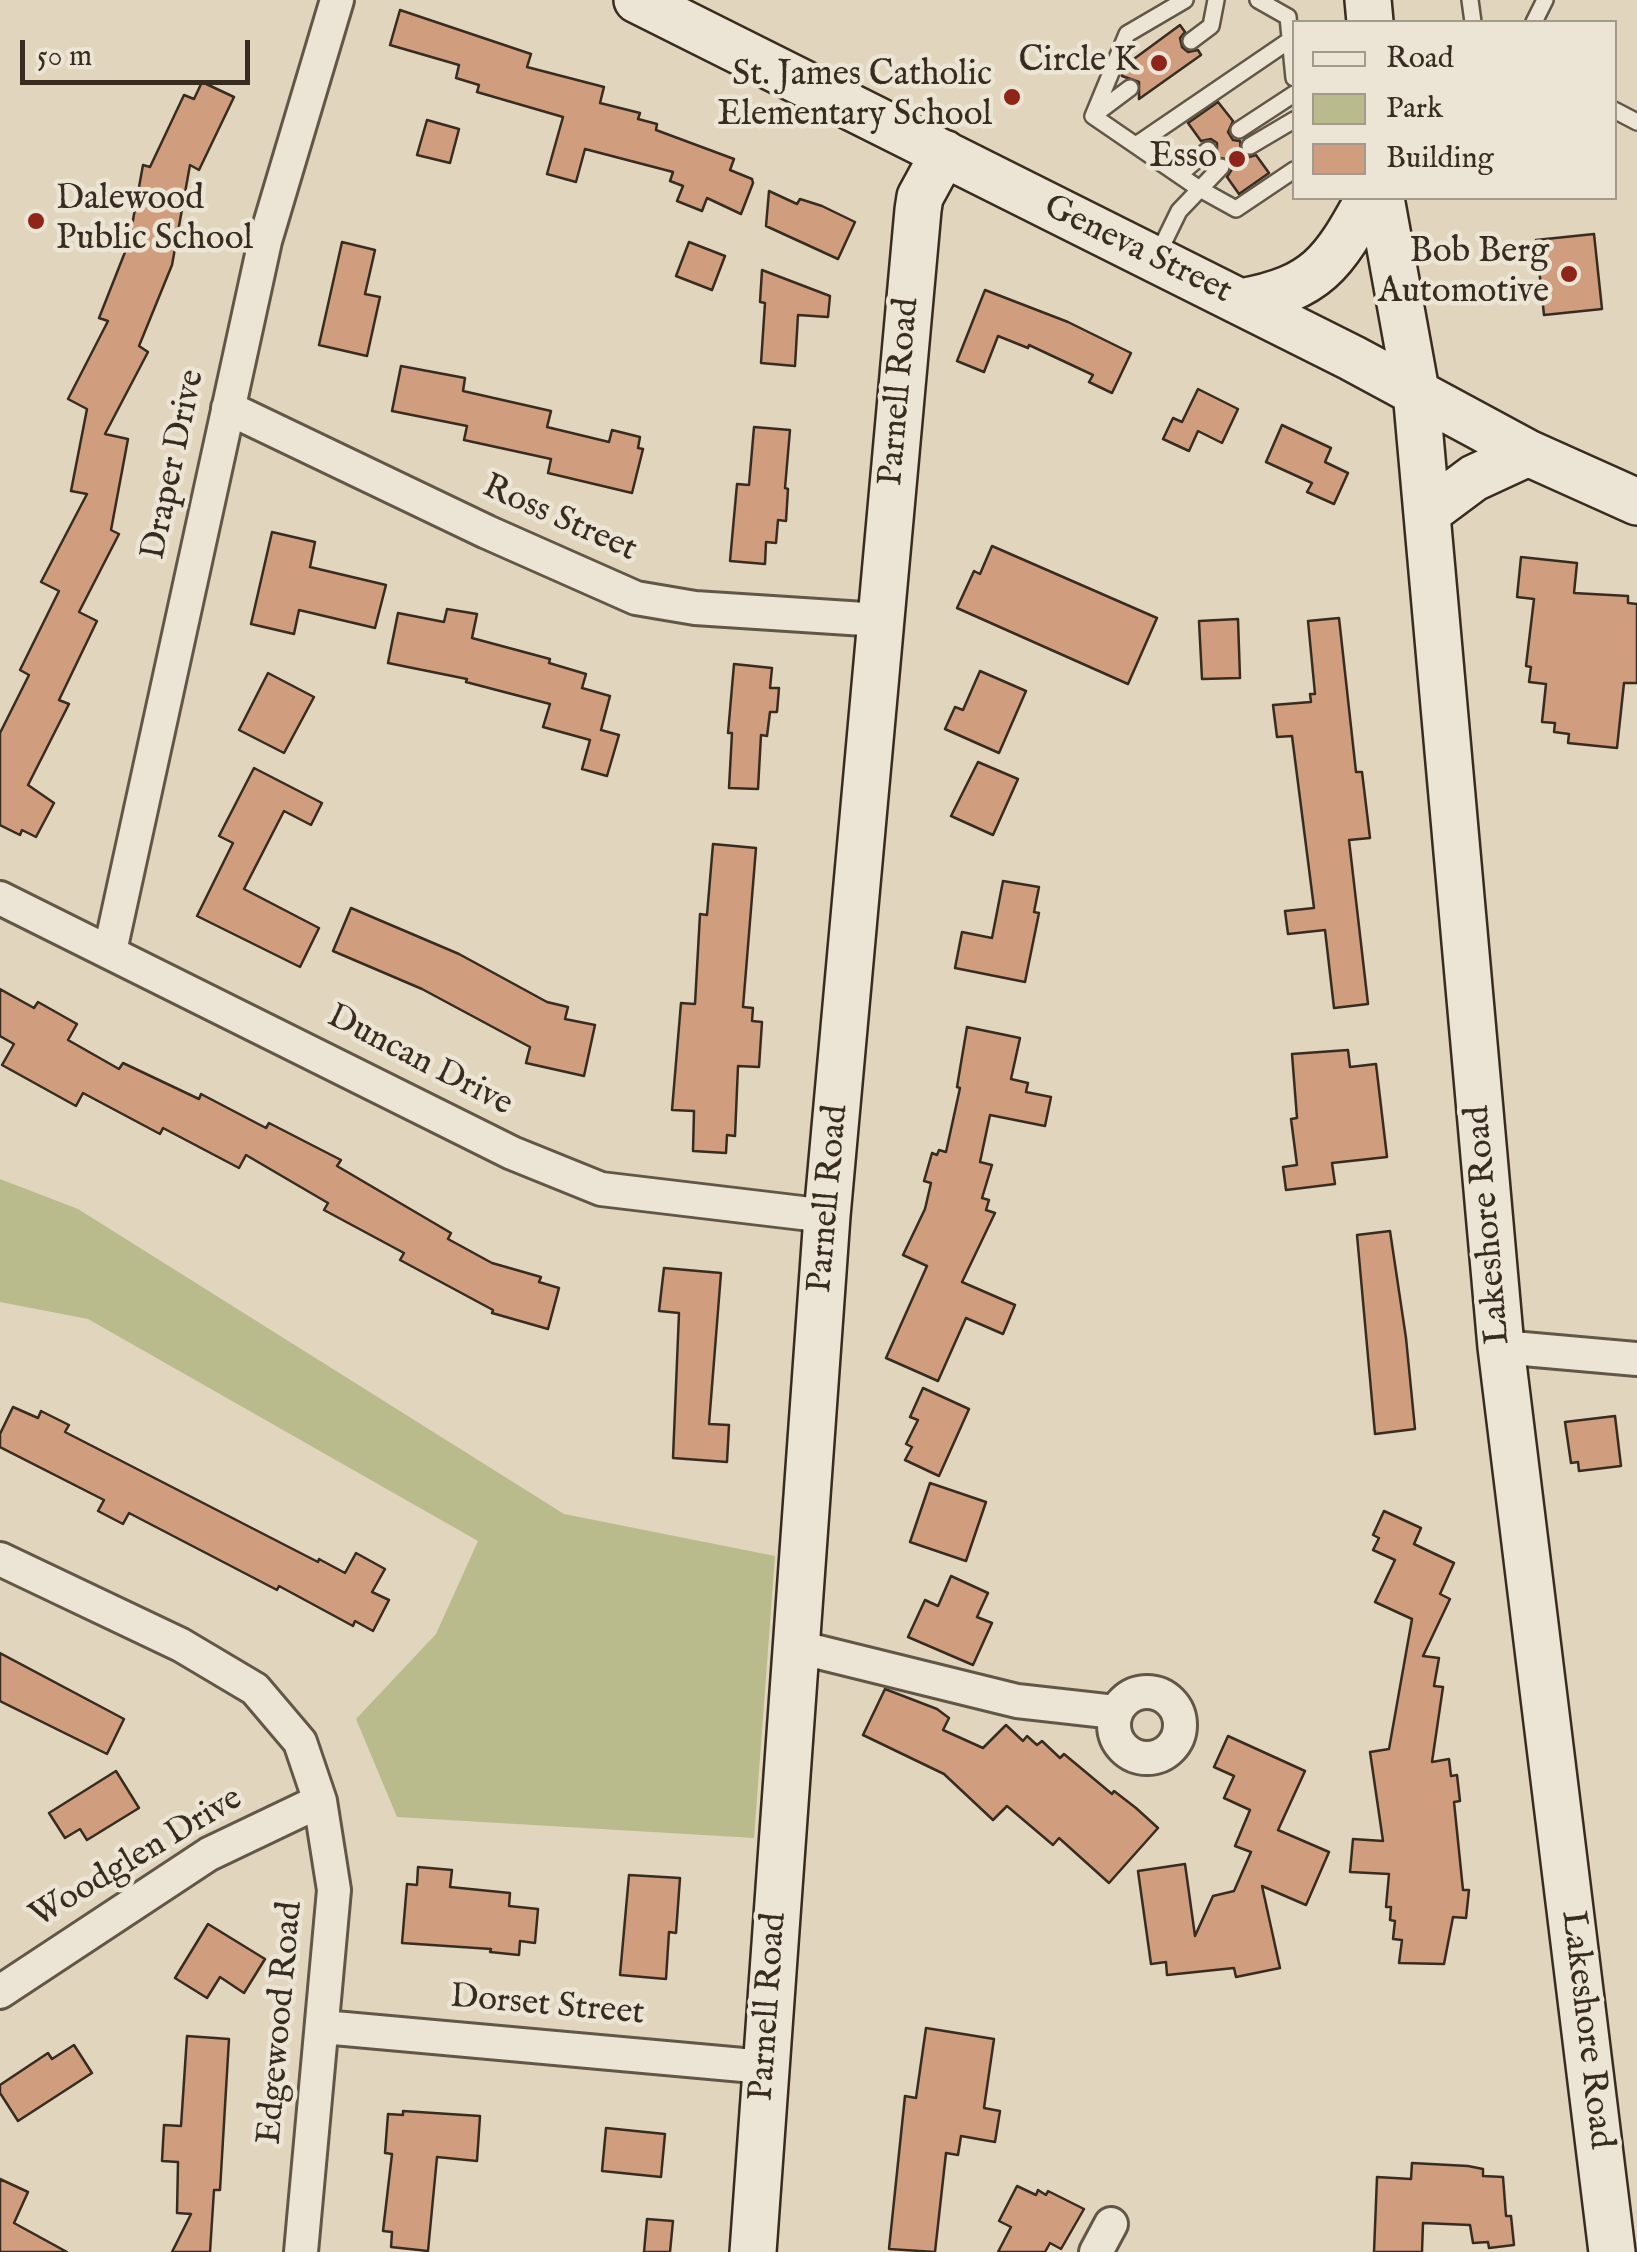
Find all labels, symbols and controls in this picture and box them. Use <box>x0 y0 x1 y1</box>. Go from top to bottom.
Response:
scale bar <box>25 20 255 82</box>
legend <box>1292 20 1617 200</box>
text: 50 m <box>37 38 92 76</box>
text: Road <box>1386 40 1454 78</box>
place label: Circle K <box>1018 42 1139 84</box>
marker: Circle K <box>1148 52 1170 74</box>
place label: St. James Catholic Elementary School <box>717 56 992 138</box>
marker: St. James Catholic Elementary School <box>1001 86 1023 108</box>
text: Park <box>1386 90 1443 128</box>
place label: Esso <box>1149 138 1217 180</box>
text: Building <box>1386 140 1494 178</box>
marker: Esso <box>1226 148 1248 170</box>
place label: Dalewood Public School <box>56 180 253 262</box>
street label: Geneva Street <box>1036 187 1238 315</box>
marker: Dalewood Public School <box>25 210 47 232</box>
place label: Bob Berg Automotive <box>1378 233 1549 315</box>
marker: Bob Berg Automotive <box>1558 263 1580 285</box>
street label: Parnell Road <box>872 296 930 488</box>
street label: Draper Drive <box>134 366 216 564</box>
street label: Ross Street <box>475 467 643 573</box>
street label: Duncan Drive <box>319 997 519 1127</box>
street label: Parnell Road <box>801 1103 859 1295</box>
street label: Lakeshore Road <box>1459 1104 1521 1346</box>
street label: Woodglen Drive <box>23 1779 251 1939</box>
street label: Edgewood Road <box>250 1900 314 2146</box>
street label: Lakeshore Road <box>1550 1908 1620 2152</box>
street label: Parnell Road <box>742 1911 798 2103</box>
street label: Dorset Street <box>448 1978 646 2036</box>

